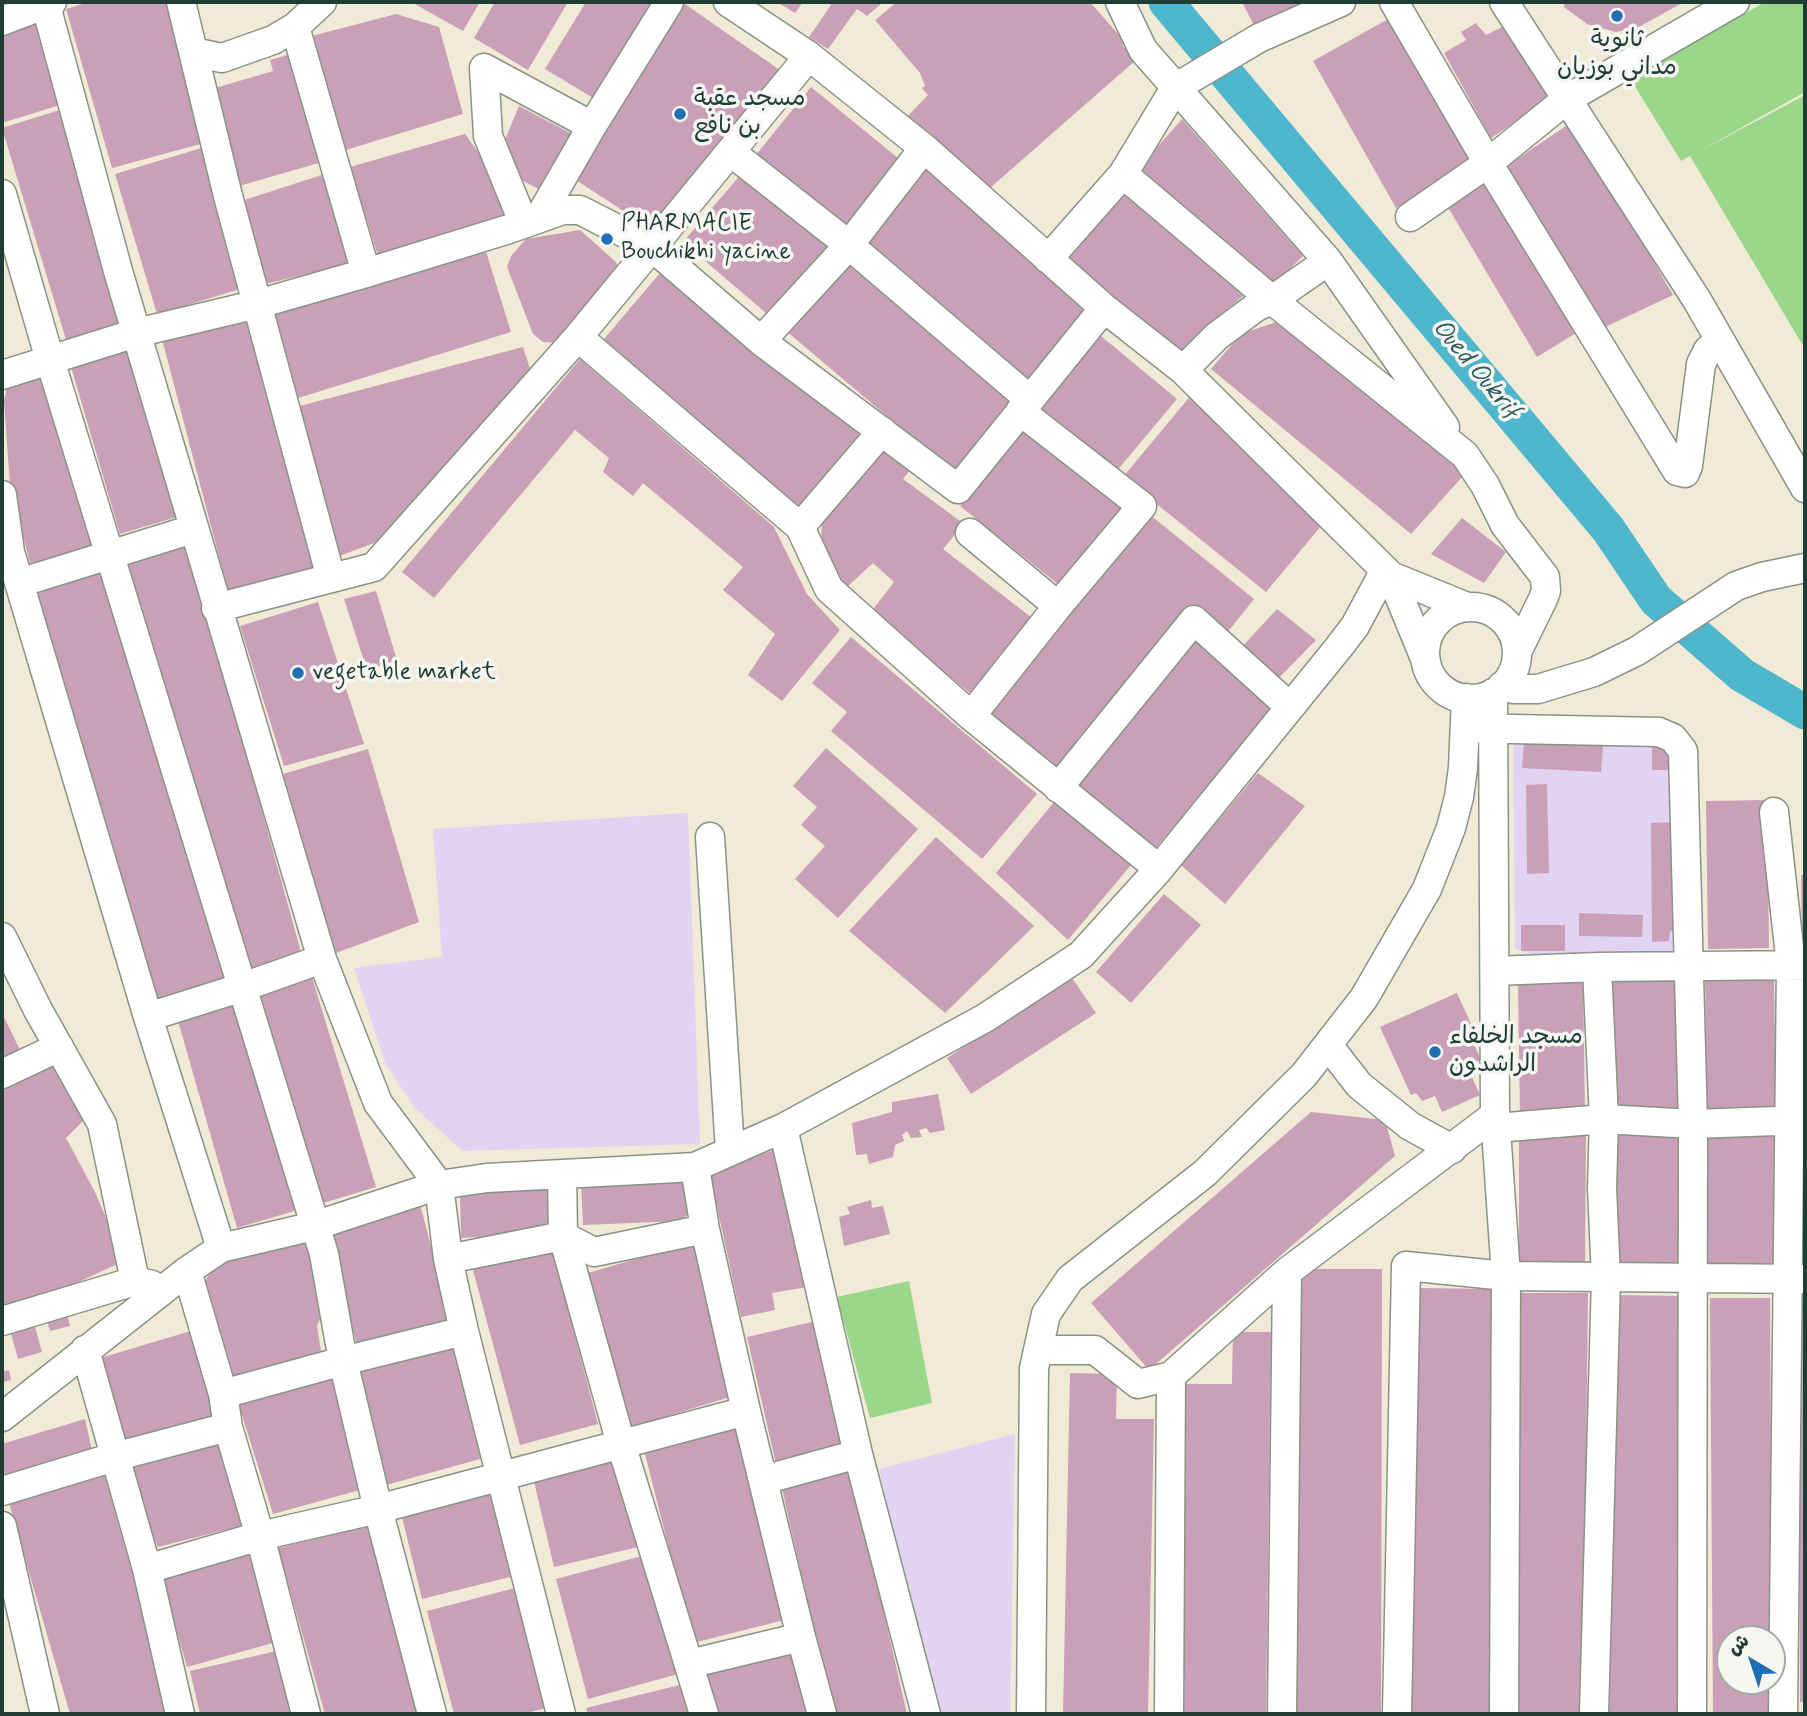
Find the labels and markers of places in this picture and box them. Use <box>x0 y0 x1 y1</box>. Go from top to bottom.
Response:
marker: ثانوية مداني بوزيان <box>1609 8 1625 24</box>
place label: ثانوية مداني بوزيان <box>1557 27 1677 83</box>
place label: مسجد عقبة بن نافع <box>694 86 805 142</box>
marker: مسجد عقبة بن نافع <box>672 106 688 122</box>
place label: PHARMACIE Bouchikhi yacine <box>621 211 791 267</box>
marker: PHARMACIE Bouchikhi yacine <box>599 231 615 247</box>
place label: vegetable market <box>312 659 496 687</box>
marker: vegetable market <box>290 665 306 681</box>
place label: مسجد الخلفاء الراشدون <box>1449 1024 1583 1080</box>
marker: مسجد الخلفاء الراشدون <box>1427 1044 1443 1060</box>

